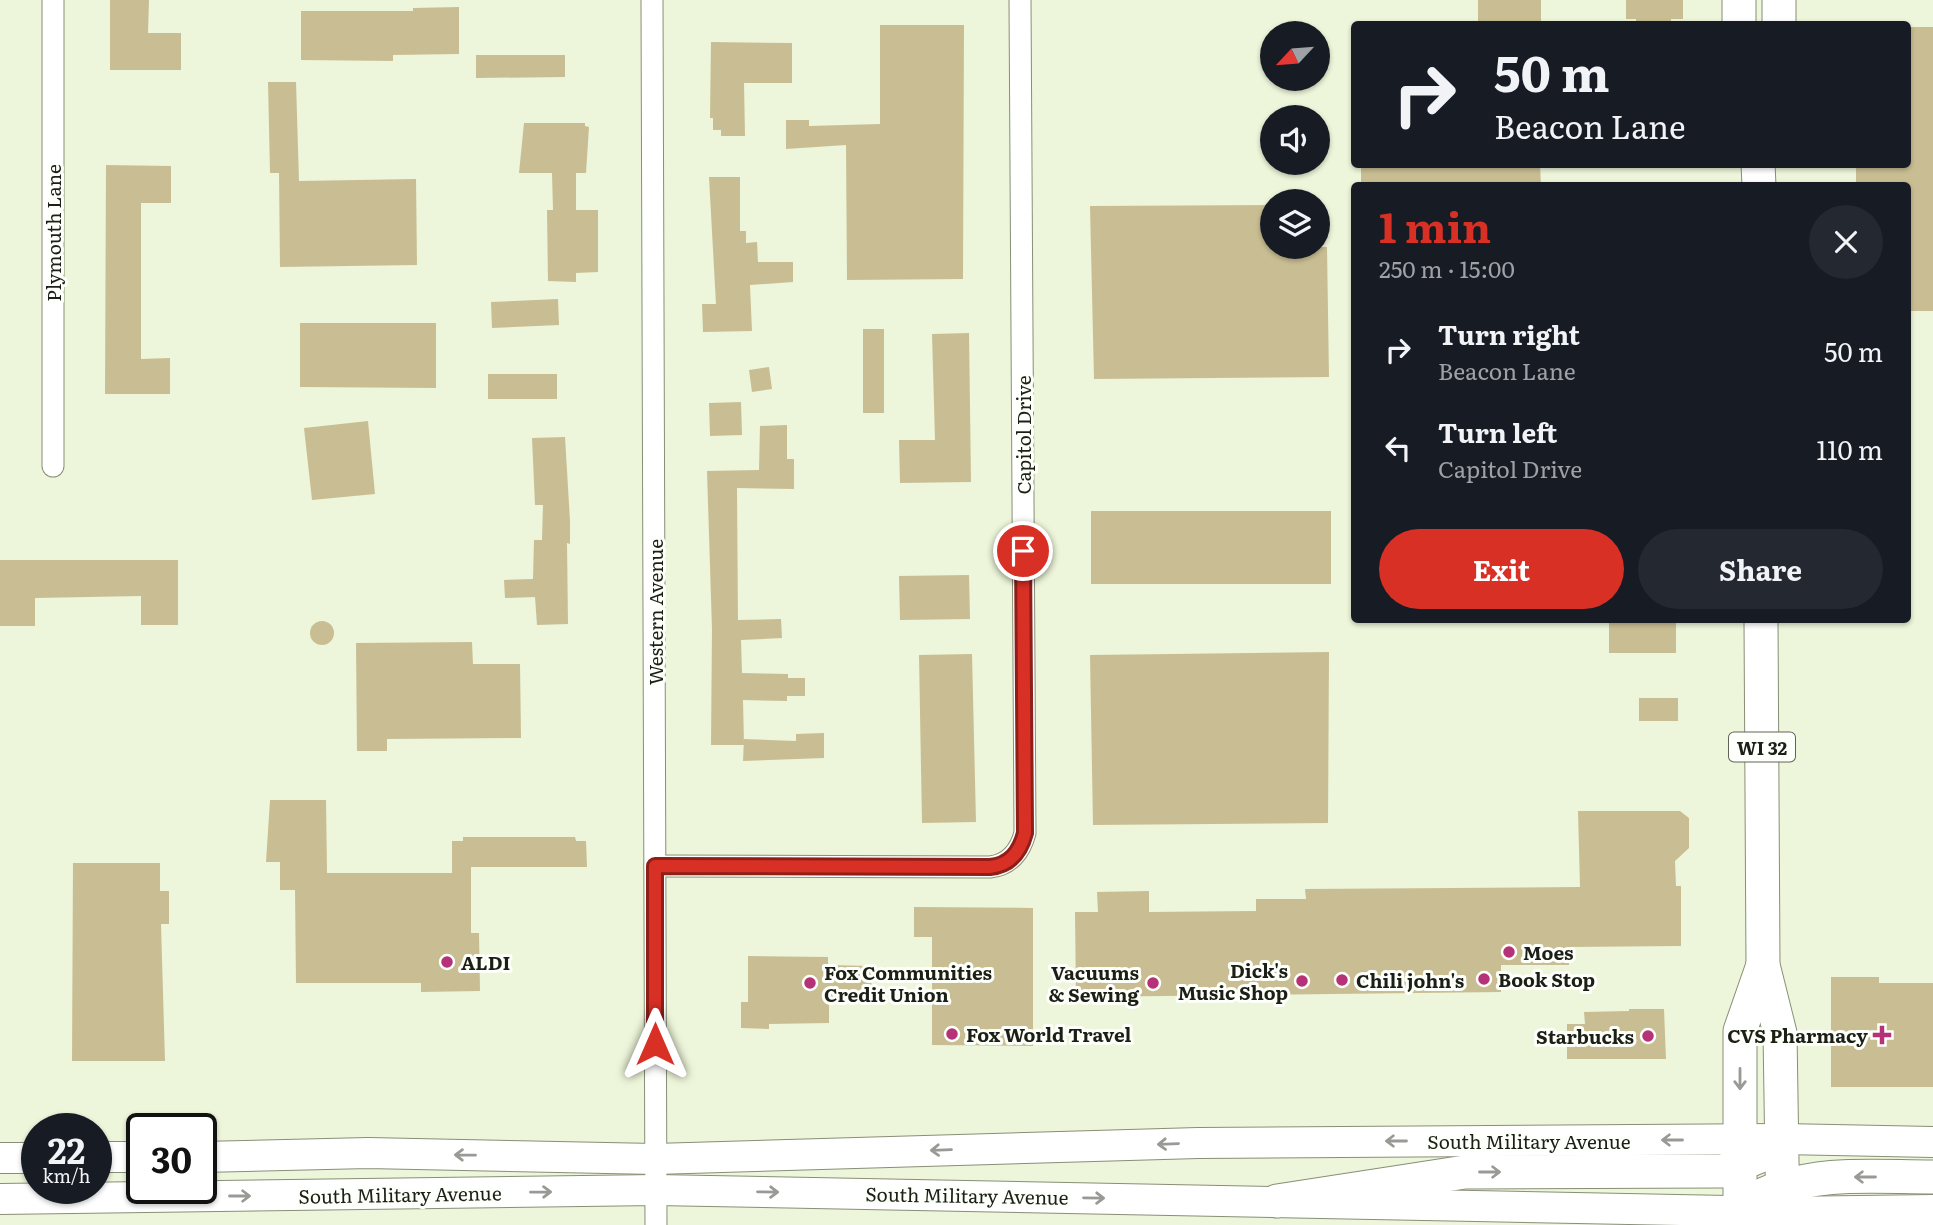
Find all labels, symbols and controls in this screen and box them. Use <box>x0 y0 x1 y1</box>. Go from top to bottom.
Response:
north arrow <box>1260 21 1330 91</box>
map controls <box>1260 21 1330 259</box>
text: 50 m <box>1494 34 1610 107</box>
icon: right <box>1379 49 1470 140</box>
text: Beacon Lane <box>1494 101 1686 149</box>
button: sound <box>1260 105 1330 175</box>
street label: Plymouth Lane <box>39 164 67 302</box>
button: layers <box>1260 189 1330 259</box>
text: 1 min <box>1379 194 1491 256</box>
button: close <box>1809 205 1883 279</box>
text: 250 m · 15:00 <box>1379 251 1515 285</box>
text: Turn right <box>1438 314 1580 353</box>
icon: right <box>1379 331 1417 369</box>
text: 50 m <box>1824 331 1883 370</box>
text: Beacon Lane <box>1438 353 1576 387</box>
street label: Capitol Drive <box>1009 375 1037 495</box>
text: Turn left <box>1438 412 1557 451</box>
icon: left <box>1379 429 1417 467</box>
text: 110 m <box>1816 429 1883 468</box>
text: Capitol Drive <box>1438 451 1582 485</box>
pin <box>993 521 1053 581</box>
button: Exit <box>1379 529 1624 609</box>
button: Share <box>1638 529 1883 609</box>
icon: arrive <box>1004 532 1042 570</box>
street label: Western Avenue <box>641 539 669 685</box>
road number: WI 32 <box>1729 732 1795 762</box>
place label: Moes <box>1523 938 1574 966</box>
marker: Moes <box>1501 944 1517 960</box>
place label: ALDI <box>461 948 510 976</box>
marker: ALDI <box>439 954 455 970</box>
place label: Dick's Music Shop <box>1178 956 1288 1006</box>
place label: Fox Communities Credit Union <box>824 958 992 1008</box>
place label: Vacuums & Sewing <box>1048 958 1140 1008</box>
place label: Book Stop <box>1498 965 1595 993</box>
place label: Chili john's <box>1356 966 1464 994</box>
marker: Book Stop <box>1476 971 1492 987</box>
marker: Chili john's <box>1334 972 1350 988</box>
marker: Dick's Music Shop <box>1294 973 1310 989</box>
marker: Fox Communities Credit Union <box>802 975 818 991</box>
marker: Vacuums & Sewing <box>1145 975 1161 991</box>
position arrow <box>618 1007 692 1081</box>
place label: Fox World Travel <box>966 1020 1132 1048</box>
place label: CVS Pharmacy <box>1727 1021 1868 1049</box>
place label: Starbucks <box>1536 1022 1634 1050</box>
marker: Fox World Travel <box>944 1026 960 1042</box>
marker: CVS Pharmacy <box>1874 1027 1890 1043</box>
marker: Starbucks <box>1640 1028 1656 1044</box>
one-way arrow <box>1733 1067 1747 1090</box>
speed limit sign: 30 <box>126 1113 217 1204</box>
text: 22 <box>48 1123 85 1175</box>
street label: South Military Avenue <box>1427 1127 1631 1155</box>
one-way arrow <box>1661 1133 1684 1147</box>
one-way arrow <box>1384 1135 1407 1148</box>
one-way arrow <box>1157 1137 1180 1150</box>
one-way arrow <box>929 1144 952 1157</box>
one-way arrow <box>453 1149 476 1162</box>
text: km/h <box>43 1162 90 1189</box>
one-way arrow <box>1479 1166 1502 1179</box>
one-way arrow <box>1854 1170 1877 1184</box>
street label: South Military Avenue <box>298 1178 502 1210</box>
street label: South Military Avenue <box>865 1179 1069 1211</box>
one-way arrow <box>529 1185 552 1199</box>
one-way arrow <box>756 1185 779 1199</box>
one-way arrow <box>228 1189 251 1203</box>
one-way arrow <box>1082 1191 1105 1205</box>

